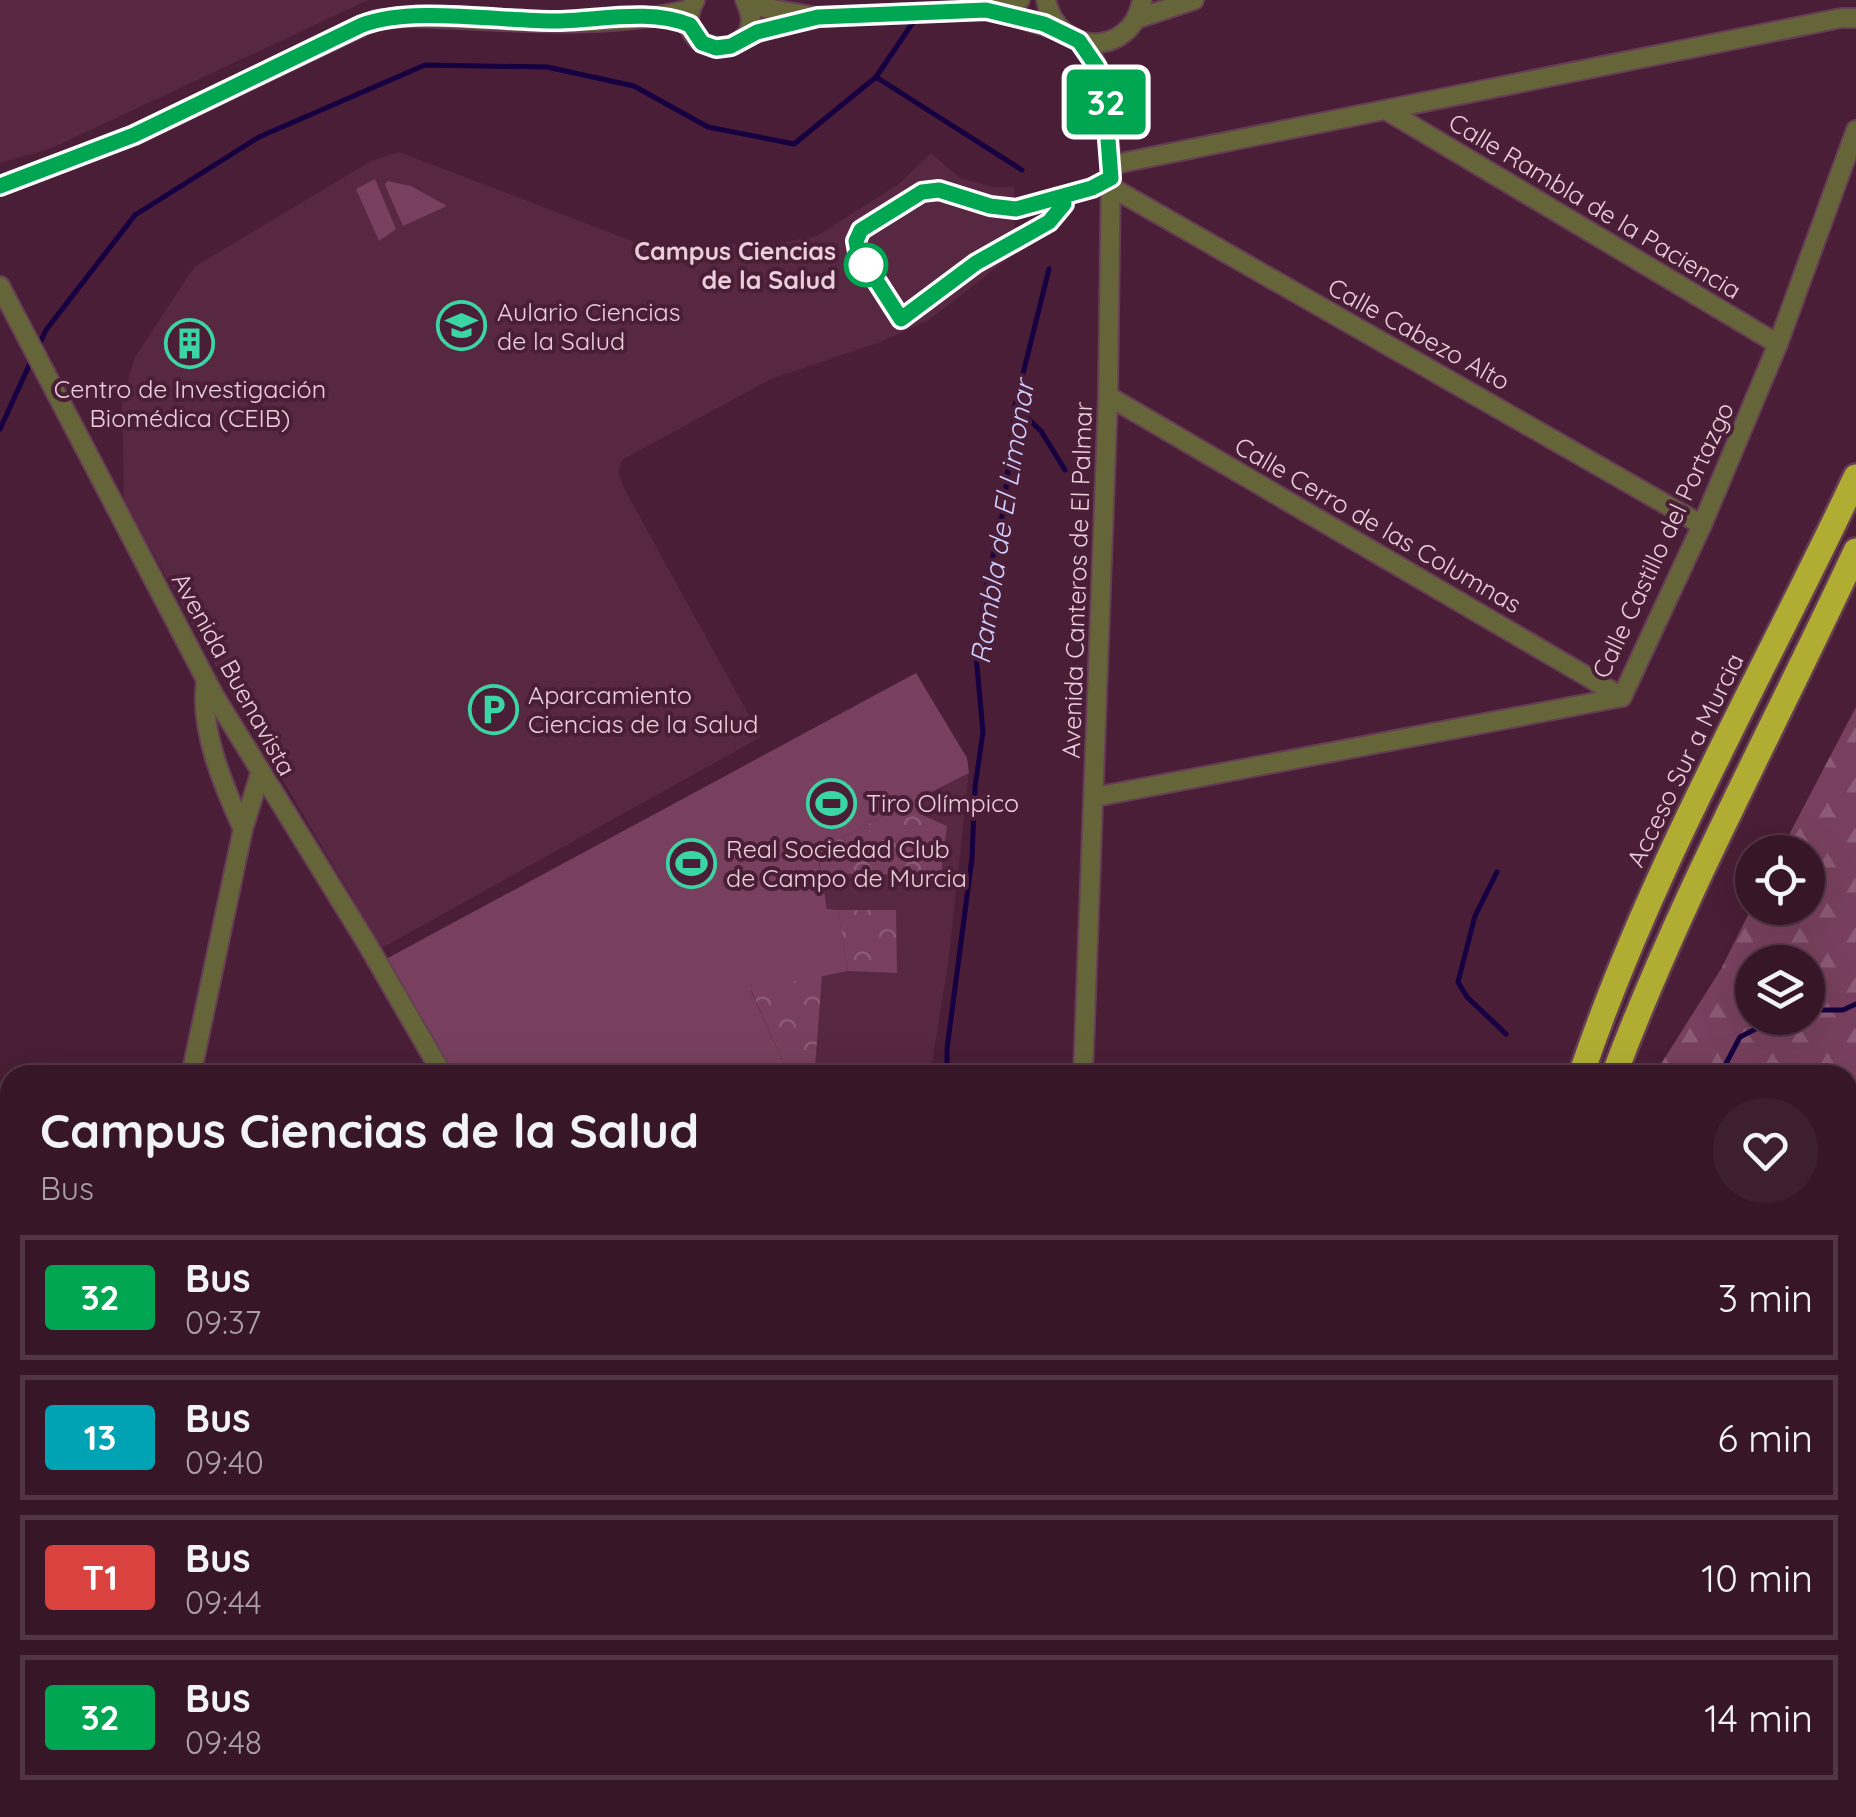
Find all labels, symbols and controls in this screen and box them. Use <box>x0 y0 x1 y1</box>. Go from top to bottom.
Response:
line badge: 32 <box>1061 70 1151 134</box>
text: 32 <box>1087 80 1125 124</box>
street label: Calle Rambla de la Paciencia <box>1444 106 1747 305</box>
place label: Campus Ciencias de la Salud <box>634 235 836 295</box>
marker: Campus Ciencias de la Salud <box>845 244 887 286</box>
street label: Calle Cabezo Alto <box>1323 271 1516 396</box>
place label: Aulario Ciencias de la Salud <box>497 296 680 356</box>
school or university icon: Aulario Ciencias de la Salud <box>436 300 488 352</box>
building icon: Centro de Investigación Biomédica (CEIB) <box>164 317 216 369</box>
place label: Centro de Investigación Biomédica (CEIB) <box>54 373 326 433</box>
water label: Rambla de El Limonar <box>962 374 1042 666</box>
street label: Calle Castillo del Portazgo <box>1585 397 1740 683</box>
street label: Avenida Canteros de El Palmar <box>1055 401 1098 759</box>
street label: Calle Cerro de las Columnas <box>1229 430 1527 619</box>
street label: Avenida Buenavista <box>166 567 303 781</box>
street label: Acceso Sur a Murcia <box>1619 648 1750 872</box>
place label: Aparcamiento Ciencias de la Salud <box>528 679 758 739</box>
parking icon: Aparcamiento Ciencias de la Salud <box>467 683 519 735</box>
sports icon: Tiro Olímpico <box>805 777 857 829</box>
place label: Tiro Olímpico <box>866 787 1019 818</box>
place label: Real Sociedad Club de Campo de Murcia <box>726 833 967 893</box>
map controls <box>1735 835 1825 1035</box>
button: locate <box>1735 835 1825 925</box>
sports icon: Real Sociedad Club de Campo de Murcia <box>665 837 717 889</box>
button: layers <box>1735 945 1825 1035</box>
button: heart <box>1713 1098 1818 1203</box>
text: Campus Ciencias de la Salud <box>40 1100 699 1160</box>
text: Bus <box>40 1168 94 1208</box>
text: Bus <box>185 1254 251 1302</box>
text: 3 min <box>1718 1274 1813 1322</box>
text: 32 <box>81 1275 119 1319</box>
text: 09:37 <box>185 1302 261 1342</box>
text: Bus <box>185 1394 251 1442</box>
text: 6 min <box>1717 1414 1813 1462</box>
text: 13 <box>84 1415 116 1459</box>
text: 09:40 <box>185 1442 264 1482</box>
text: Bus <box>185 1534 251 1582</box>
text: 10 min <box>1701 1554 1813 1602</box>
text: T1 <box>82 1555 118 1599</box>
text: 09:44 <box>185 1582 262 1622</box>
text: Bus <box>185 1674 251 1722</box>
text: 14 min <box>1704 1694 1813 1742</box>
text: 32 <box>81 1695 119 1739</box>
text: 09:48 <box>185 1722 262 1762</box>

